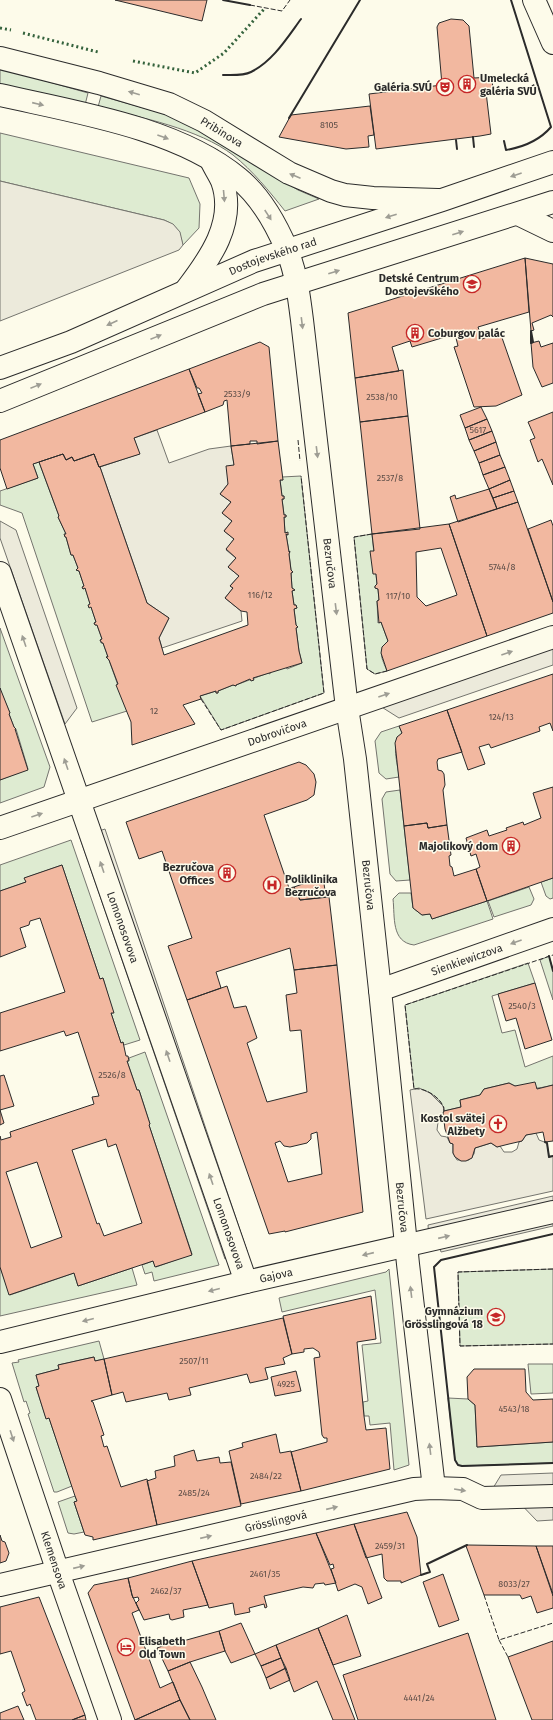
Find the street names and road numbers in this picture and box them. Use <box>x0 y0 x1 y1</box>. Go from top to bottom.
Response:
street label: Pribinova <box>198 114 245 150</box>
street label: Dostojevského rad <box>227 235 318 278</box>
street label: Bezručova <box>321 537 340 589</box>
street label: Dobrovičova <box>246 716 308 749</box>
street label: Bezručova <box>359 859 378 911</box>
street label: Lomonosovova <box>105 890 141 965</box>
street label: Sienkiewiczova <box>429 941 504 978</box>
street label: Bezručova <box>393 1181 411 1233</box>
street label: Lomonosovova <box>211 1196 248 1271</box>
street label: Gajova <box>258 1265 294 1285</box>
street label: Grösslingová <box>243 1508 308 1535</box>
street label: Klemensova <box>38 1530 70 1591</box>

